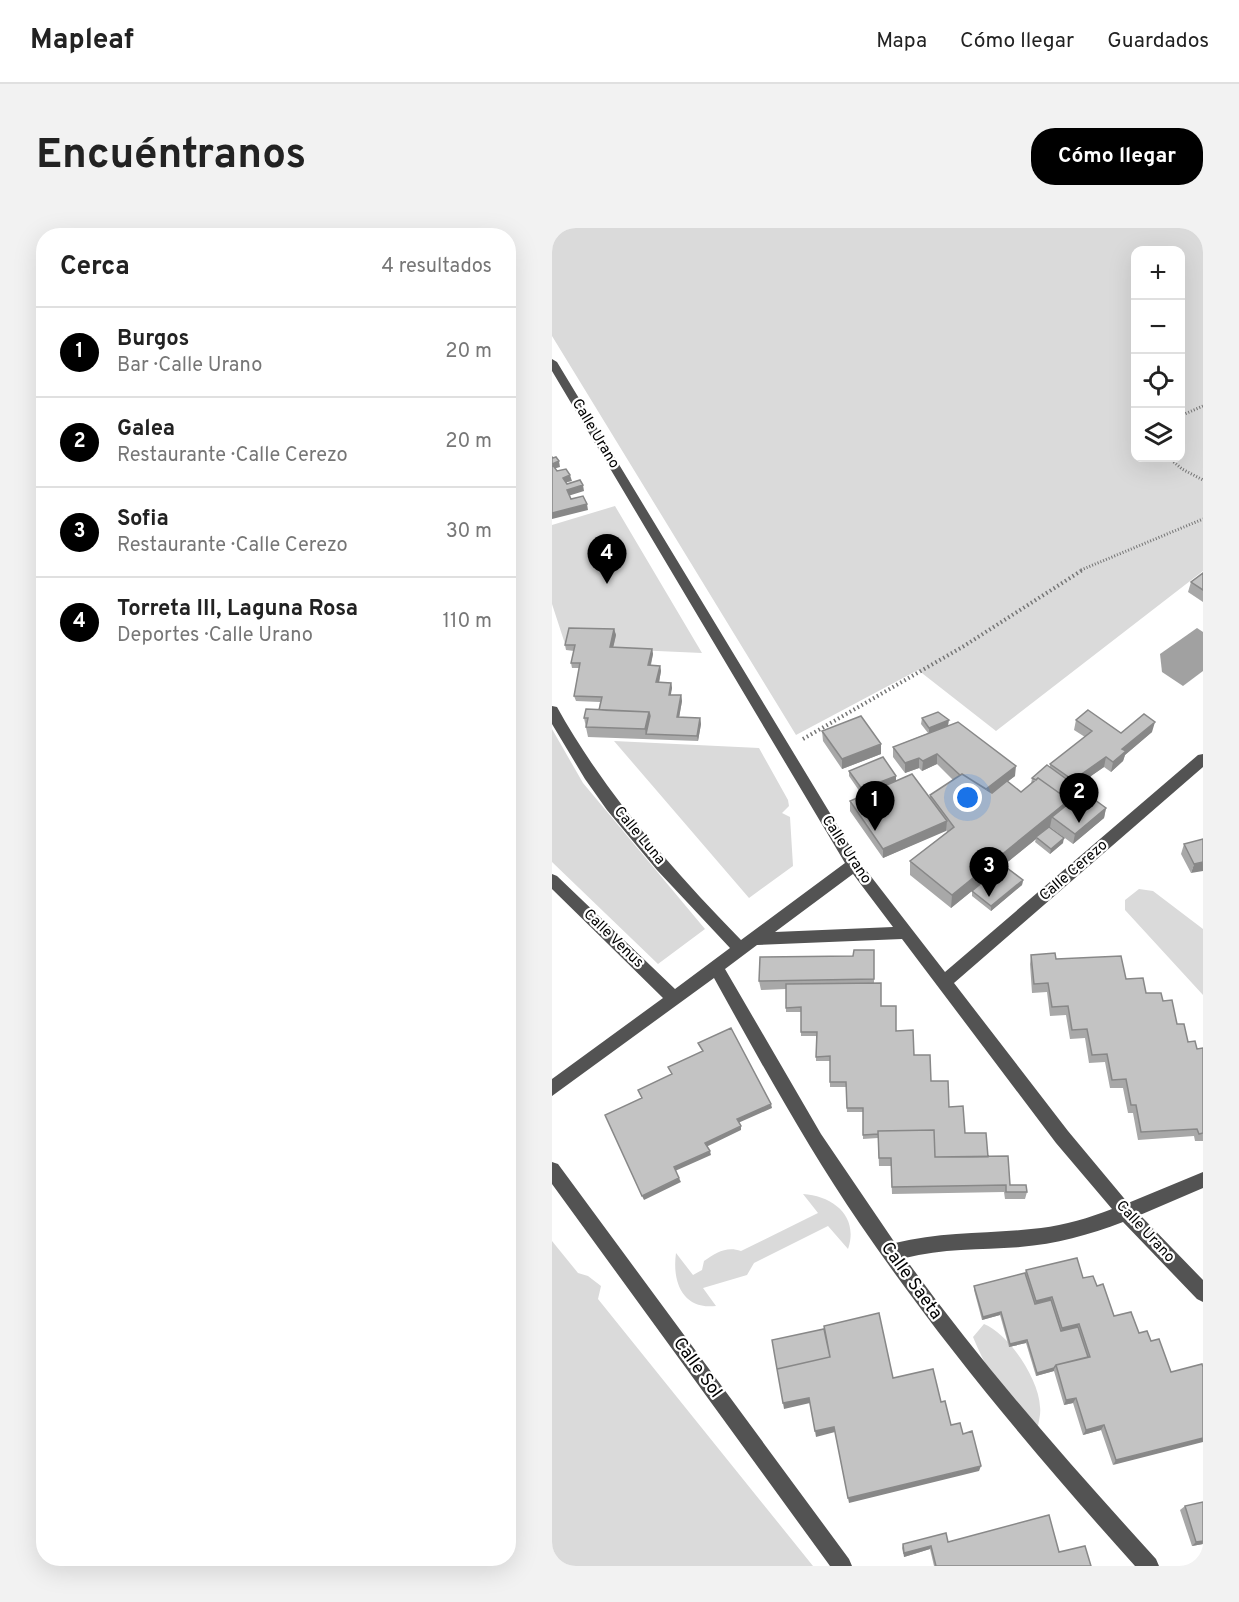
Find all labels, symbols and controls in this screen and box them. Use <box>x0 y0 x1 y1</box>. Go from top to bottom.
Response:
text: Mapleaf <box>30 23 134 59</box>
text: Mapa <box>876 28 927 55</box>
text: Cómo llegar <box>960 28 1074 55</box>
text: Guardados <box>1107 28 1209 55</box>
button: Cómo llegar <box>1031 128 1203 185</box>
text: Encuéntranos <box>36 130 306 183</box>
map controls <box>1131 246 1185 462</box>
button: + <box>1131 246 1185 300</box>
text: Cerca <box>60 251 130 284</box>
text: 4 resultados <box>382 254 492 280</box>
button: − <box>1131 300 1185 354</box>
text: Burgos <box>117 326 189 353</box>
text: 1 <box>76 339 84 365</box>
text: 20 m <box>445 339 492 365</box>
text: Bar · Calle Urano <box>117 353 262 379</box>
button: locate <box>1131 354 1185 408</box>
street label: Calle Urano <box>567 396 623 472</box>
button: layers <box>1131 408 1185 462</box>
text: Galea <box>117 416 175 443</box>
text: 2 <box>73 429 86 455</box>
text: 20 m <box>445 429 492 455</box>
text: Restaurante · Calle Cerezo <box>117 443 348 469</box>
text: Sofia <box>117 506 169 533</box>
text: 3 <box>74 519 86 545</box>
text: 30 m <box>446 519 492 545</box>
text: Restaurante · Calle Cerezo <box>117 533 348 559</box>
pin: 4 <box>588 534 626 584</box>
text: Torreta III, Laguna Rosa <box>117 596 358 623</box>
text: 4 <box>73 609 86 635</box>
text: 110 m <box>443 609 492 635</box>
text: Deportes · Calle Urano <box>117 623 313 649</box>
pin: 2 <box>1060 774 1098 823</box>
pin: 1 <box>856 782 894 831</box>
your location <box>953 783 982 812</box>
street label: Calle Luna <box>609 803 669 869</box>
street label: Calle Urano <box>817 812 875 888</box>
street label: Calle Cerezo <box>1036 836 1112 906</box>
pin: 3 <box>970 848 1008 897</box>
street label: Calle Venus <box>579 905 647 973</box>
street label: Calle Urano <box>1111 1197 1179 1267</box>
street label: Calle Saeta <box>875 1238 947 1324</box>
street label: Calle Sol <box>667 1333 727 1403</box>

